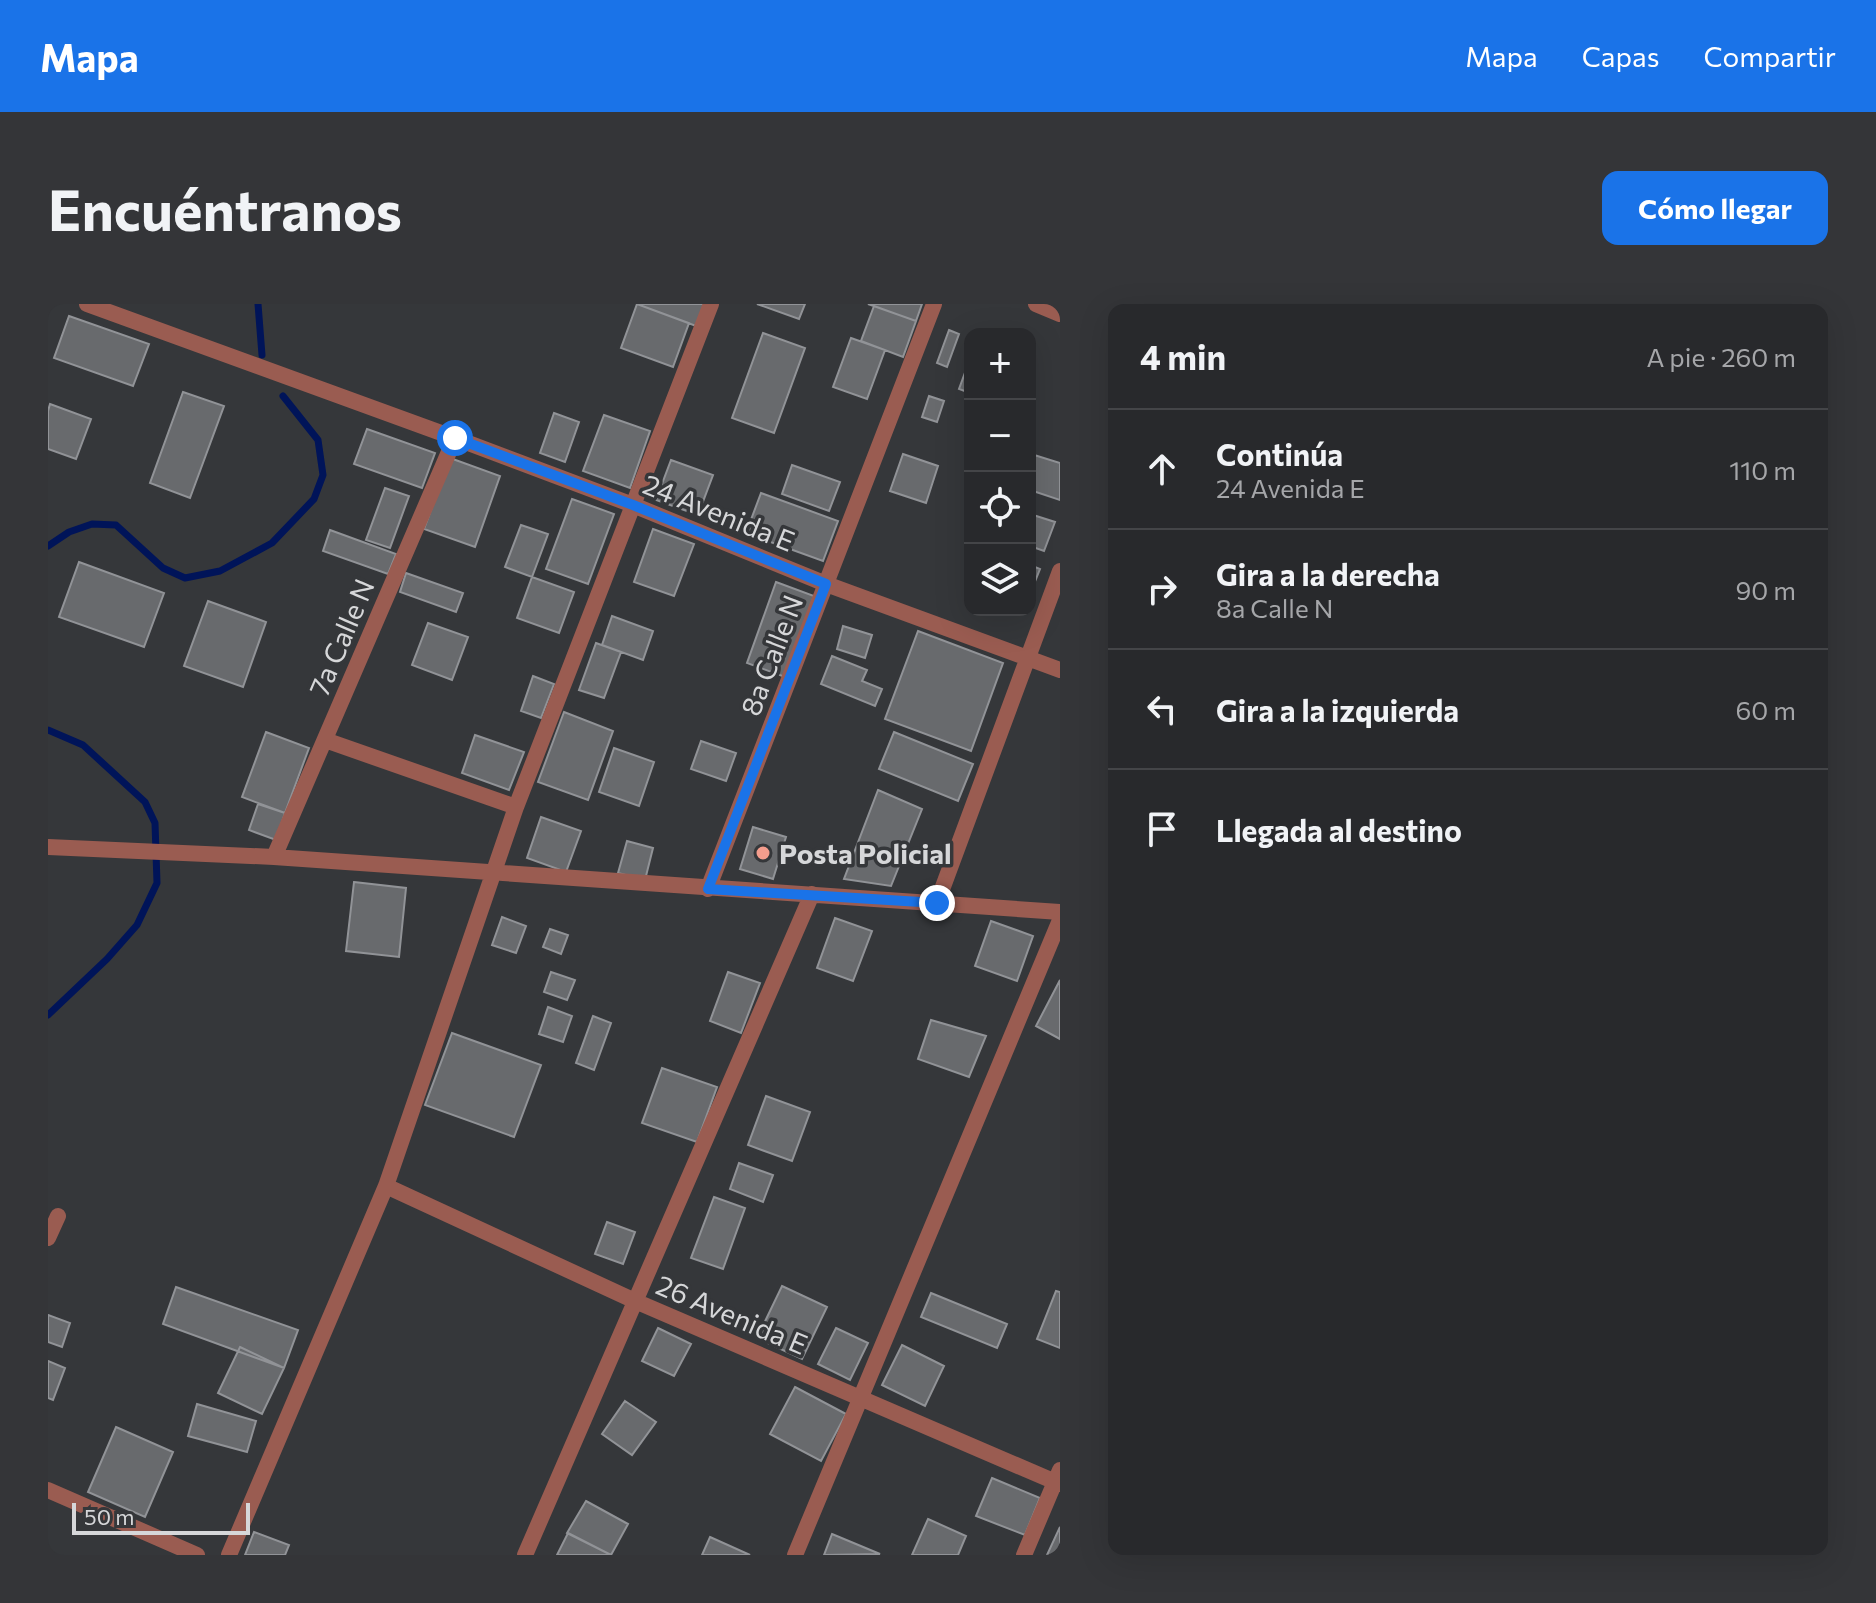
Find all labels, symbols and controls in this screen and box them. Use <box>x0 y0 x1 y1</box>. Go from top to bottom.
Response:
text: Mapa <box>40 33 139 80</box>
text: Mapa <box>1465 39 1538 73</box>
text: Capas <box>1582 39 1659 73</box>
text: Compartir <box>1703 39 1836 73</box>
button: Cómo llegar <box>1602 171 1828 245</box>
text: Encuéntranos <box>48 174 402 243</box>
map controls <box>964 328 1036 616</box>
button: + <box>964 328 1036 400</box>
text: 4 min <box>1140 335 1226 377</box>
text: A pie · 260 m <box>1646 341 1796 372</box>
button: − <box>964 400 1036 472</box>
route start <box>437 420 473 456</box>
text: Continúa <box>1216 435 1343 472</box>
icon: ahead <box>1140 447 1184 491</box>
text: 110 m <box>1729 454 1796 485</box>
street label: 24 Avenida E <box>638 466 800 558</box>
button: locate <box>964 472 1036 544</box>
text: 24 Avenida E <box>1216 472 1365 503</box>
button: layers <box>964 544 1036 616</box>
text: Gira a la derecha <box>1216 555 1440 592</box>
icon: right <box>1140 567 1184 611</box>
street label: 7a Calle N <box>301 573 381 701</box>
text: 90 m <box>1736 574 1796 605</box>
street label: 8a Calle N <box>732 590 810 720</box>
text: 8a Calle N <box>1216 592 1333 623</box>
icon: left <box>1140 687 1184 731</box>
text: Gira a la izquierda <box>1216 691 1459 728</box>
text: 60 m <box>1736 694 1796 725</box>
icon: arrive <box>1140 807 1184 851</box>
text: Llegada al destino <box>1216 811 1462 848</box>
place label: Posta Policial <box>779 836 952 870</box>
marker: Posta Policial <box>754 844 772 862</box>
route end <box>919 885 955 921</box>
street label: 26 Avenida E <box>651 1267 813 1361</box>
scale bar <box>72 1499 250 1535</box>
text: 50 m <box>84 1503 134 1530</box>

